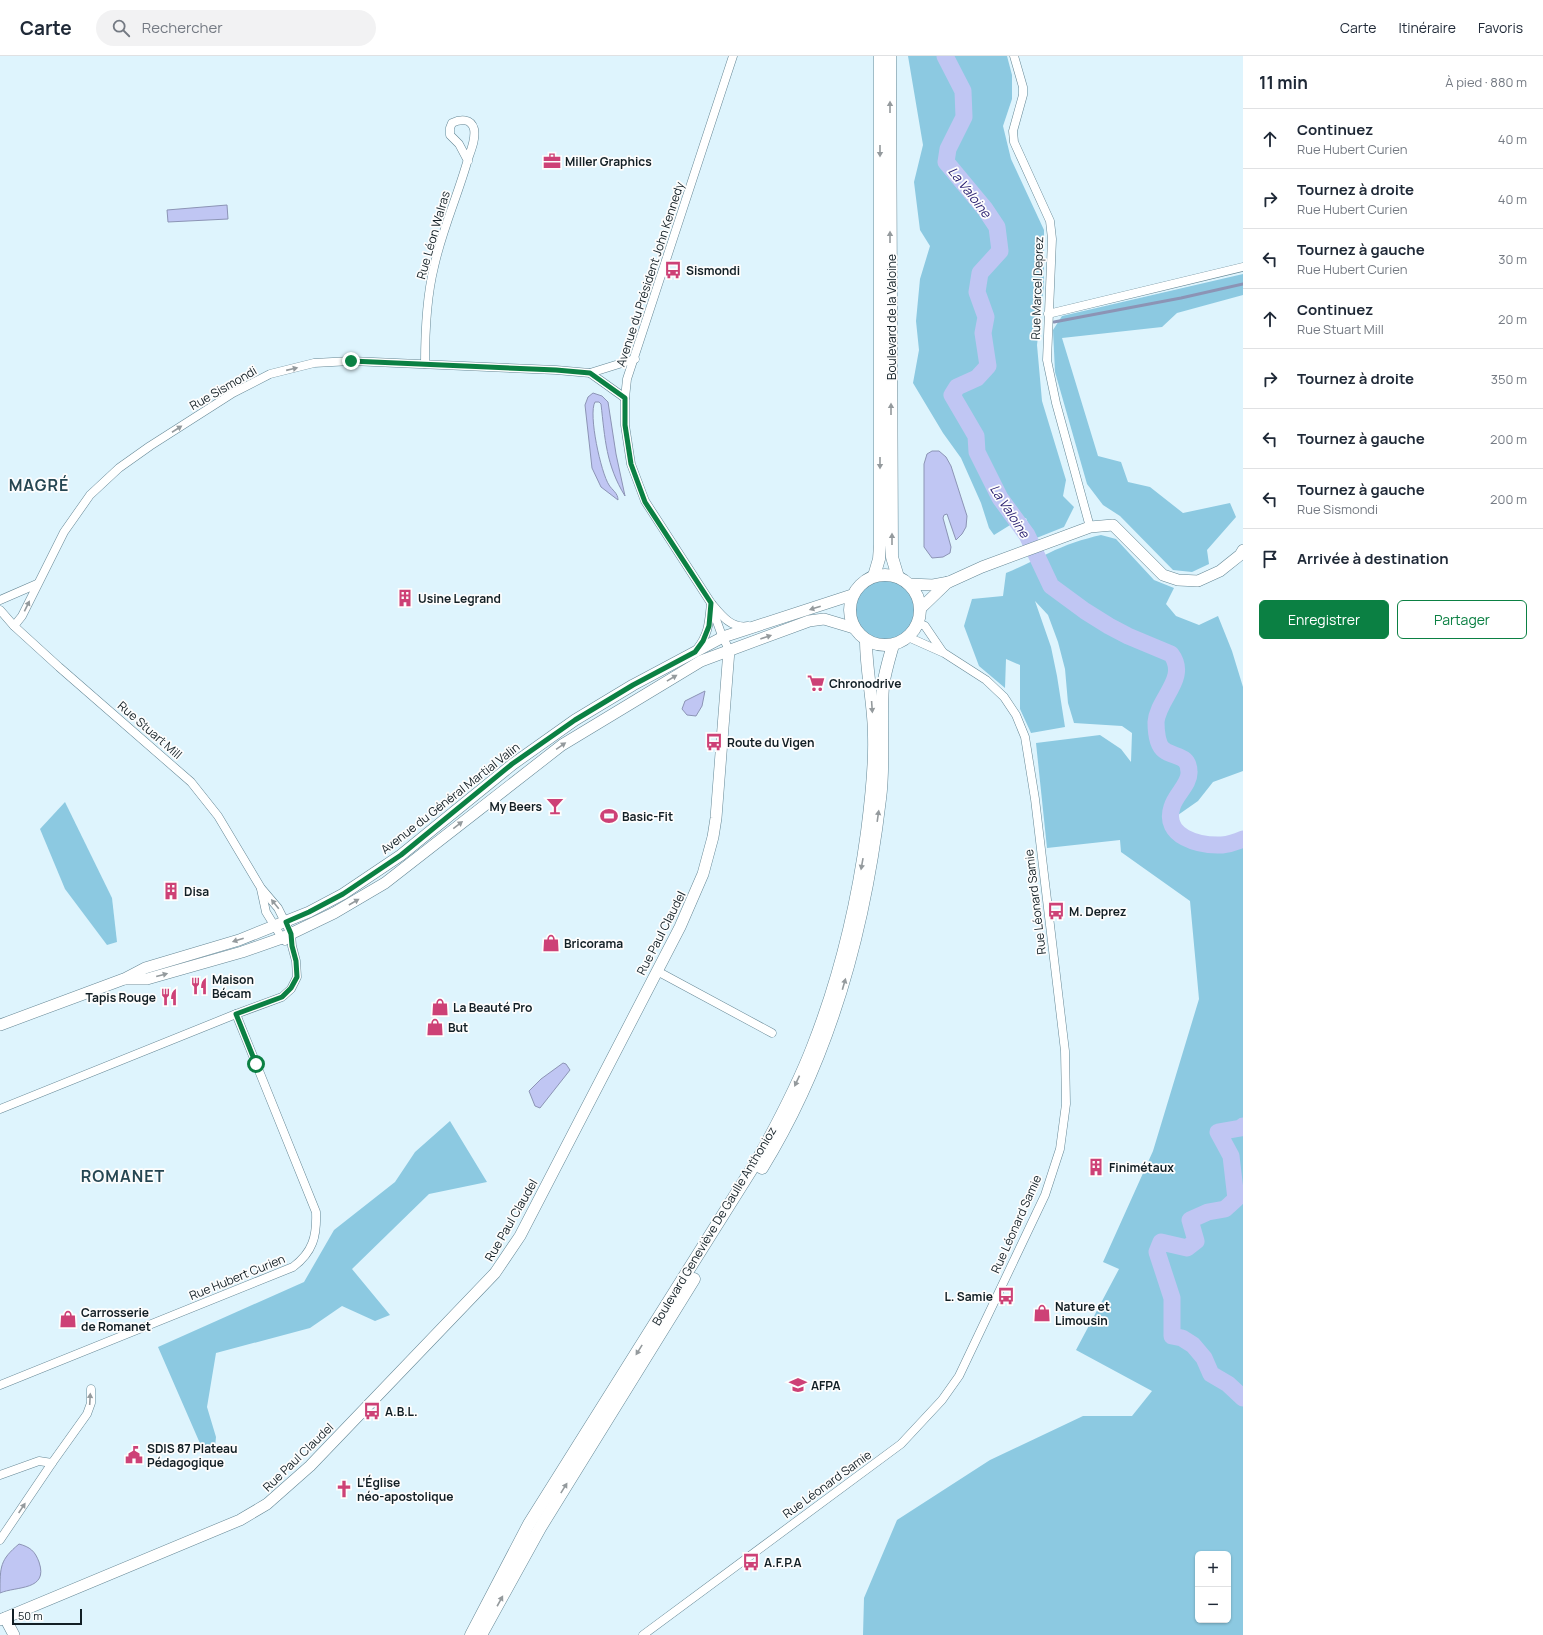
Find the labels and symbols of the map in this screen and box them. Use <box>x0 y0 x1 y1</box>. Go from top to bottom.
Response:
one-way arrow <box>887 100 893 113</box>
one-way arrow <box>877 145 883 158</box>
office icon: Miller Graphics <box>542 151 562 171</box>
place label: Miller Graphics <box>565 153 652 170</box>
water label: La Valoine <box>944 163 996 222</box>
street label: Avenue du Président John Kennedy <box>612 179 688 369</box>
street label: Rue Léon Walras <box>412 189 454 281</box>
one-way arrow <box>887 230 893 243</box>
street label: Rue Marcel Deprez <box>1027 236 1047 340</box>
street label: Boulevard de la Valoine <box>883 254 900 380</box>
bus stop icon: Sismondi <box>663 260 683 280</box>
place label: Sismondi <box>686 262 740 279</box>
route end <box>342 352 360 370</box>
street label: Rue Sismondi <box>186 362 260 414</box>
one-way arrow <box>285 365 298 371</box>
one-way arrow <box>888 402 894 415</box>
one-way arrow <box>172 425 182 433</box>
one-way arrow <box>877 457 883 470</box>
district label: MAGRÉ <box>9 474 69 496</box>
water label: La Valoine <box>986 481 1035 542</box>
one-way arrow <box>889 532 895 545</box>
building icon: Usine Legrand <box>395 588 415 608</box>
place label: Usine Legrand <box>418 590 501 607</box>
one-way arrow <box>24 600 30 611</box>
one-way arrow <box>809 605 821 611</box>
one-way arrow <box>760 633 772 639</box>
supermarket icon: Chronodrive <box>806 673 826 693</box>
one-way arrow <box>666 675 678 682</box>
place label: Chronodrive <box>829 675 901 692</box>
street label: Rue Stuart Mill <box>114 697 186 763</box>
one-way arrow <box>869 701 876 713</box>
bus stop icon: Route du Vigen <box>704 732 724 752</box>
place label: Route du Vigen <box>727 734 814 751</box>
street label: Avenue du Général Martial Valin <box>377 738 523 858</box>
one-way arrow <box>556 742 566 750</box>
bar icon: My Beers <box>545 796 565 816</box>
place label: My Beers <box>490 798 542 815</box>
sports icon: Basic-Fit <box>599 806 619 826</box>
place label: Basic-Fit <box>622 808 673 825</box>
one-way arrow <box>875 809 881 822</box>
one-way arrow <box>453 821 464 830</box>
street label: Rue Léonard Samie <box>1020 848 1050 956</box>
one-way arrow <box>859 858 865 870</box>
building icon: Disa <box>161 881 181 901</box>
place label: Disa <box>184 883 209 900</box>
street label: Rue Paul Claudel <box>633 888 689 978</box>
one-way arrow <box>348 898 359 905</box>
one-way arrow <box>271 899 279 910</box>
bus stop icon: M. Deprez <box>1046 901 1066 921</box>
place label: M. Deprez <box>1069 903 1126 920</box>
shop icon: Bricorama <box>541 933 561 953</box>
place label: Bricorama <box>564 935 623 952</box>
one-way arrow <box>232 938 244 944</box>
one-way arrow <box>156 971 169 977</box>
place label: Maison Bécam <box>212 971 254 1002</box>
restaurant icon: Maison Bécam <box>189 976 209 996</box>
one-way arrow <box>841 978 847 990</box>
restaurant icon: Tapis Rouge <box>159 987 179 1007</box>
place label: Tapis Rouge <box>86 989 156 1006</box>
shop icon: La Beauté Pro <box>430 997 450 1017</box>
place label: La Beauté Pro <box>453 999 532 1016</box>
shop icon: But <box>425 1017 445 1037</box>
place label: But <box>448 1019 468 1036</box>
route start <box>247 1055 265 1073</box>
one-way arrow <box>794 1076 800 1087</box>
street label: Boulevard Geneviève De Gaulle Anthonioz <box>648 1123 780 1329</box>
building icon: Finimétaux <box>1086 1157 1106 1177</box>
place label: Finimétaux <box>1109 1159 1174 1176</box>
district label: ROMANET <box>81 1165 165 1187</box>
street label: Rue Léonard Samie <box>987 1172 1045 1276</box>
street label: Rue Paul Claudel <box>481 1176 541 1264</box>
street label: Rue Hubert Curien <box>187 1250 287 1304</box>
bus stop icon: L. Samie <box>996 1286 1016 1306</box>
place label: L. Samie <box>944 1288 993 1305</box>
place label: Nature et Limousin <box>1055 1298 1110 1329</box>
shop icon: Nature et Limousin <box>1032 1303 1052 1323</box>
place label: Carrosserie de Romanet <box>81 1304 151 1335</box>
shop icon: Carrosserie de Romanet <box>58 1309 78 1329</box>
one-way arrow <box>635 1344 642 1356</box>
school or university icon: AFPA <box>788 1375 808 1395</box>
place label: AFPA <box>811 1377 840 1394</box>
one-way arrow <box>87 1393 94 1405</box>
bus stop icon: A.B.L. <box>362 1401 382 1421</box>
place label: A.B.L. <box>385 1403 418 1420</box>
street label: Rue Paul Claudel <box>259 1419 337 1495</box>
place label: SDIS 87 Plateau Pédagogique <box>147 1440 237 1471</box>
public building icon: SDIS 87 Plateau Pédagogique <box>124 1445 144 1465</box>
street label: Rue Léonard Samie <box>779 1446 875 1522</box>
place label: L’Église néo-apostolique <box>357 1474 453 1505</box>
church icon: L’Église néo-apostolique <box>334 1479 354 1499</box>
one-way arrow <box>561 1482 568 1494</box>
one-way arrow <box>18 1503 26 1513</box>
bus stop icon: A.F.P.A <box>741 1552 761 1572</box>
place label: A.F.P.A <box>764 1554 802 1571</box>
one-way arrow <box>496 1595 503 1606</box>
scale bar <box>12 1607 82 1626</box>

